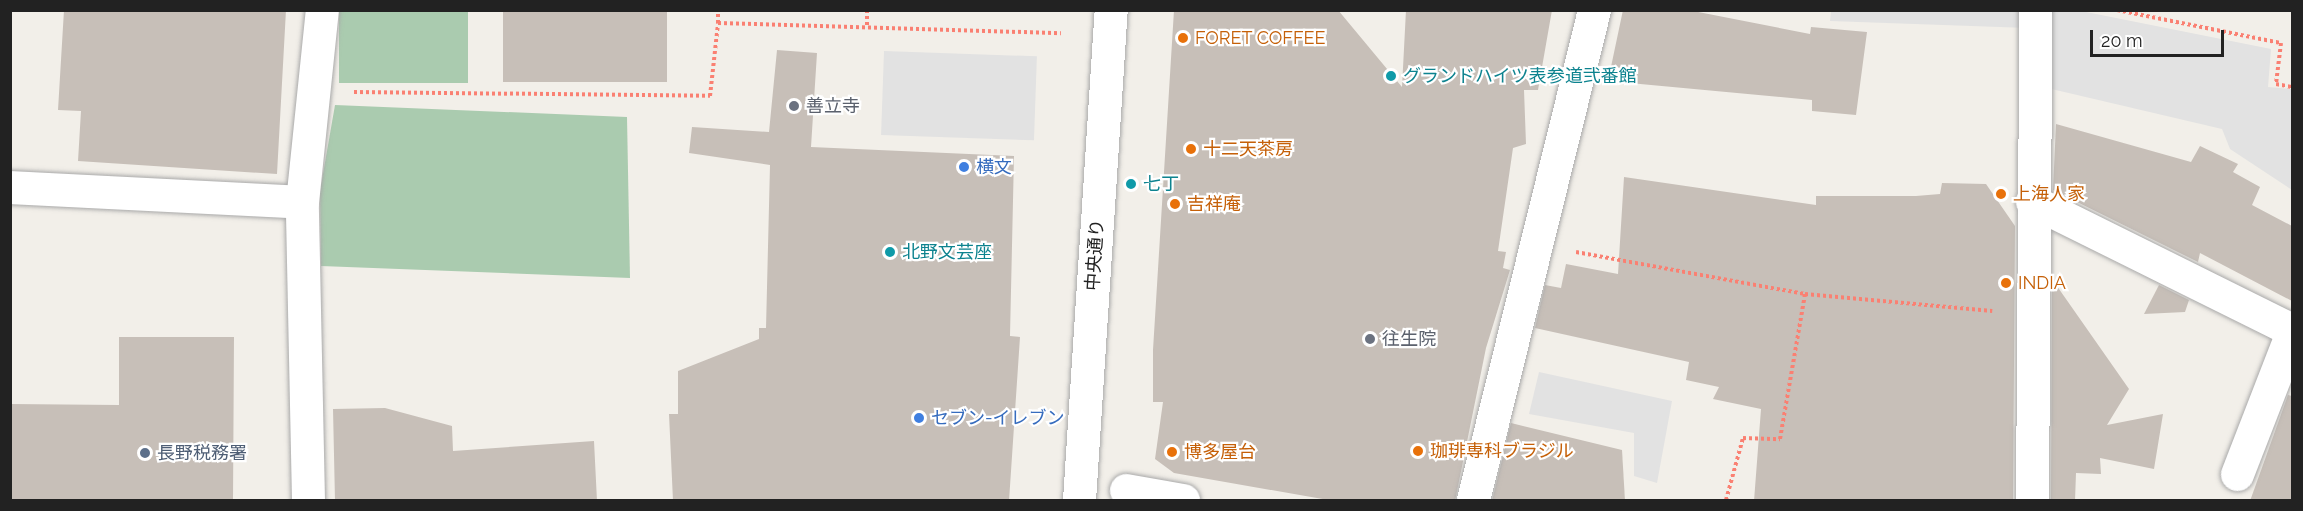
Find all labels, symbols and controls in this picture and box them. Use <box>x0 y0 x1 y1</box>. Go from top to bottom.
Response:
scale bar <box>2093 18 2226 56</box>
place label: FORET COFFEE <box>1195 27 1326 49</box>
text: 20 m <box>2101 30 2143 51</box>
marker: FORET COFFEE <box>1176 31 1190 45</box>
place label: グランドハイツ表参道弐番館 <box>1403 65 1637 87</box>
marker: グランドハイツ表参道弐番館 <box>1384 69 1398 83</box>
place label: 善立寺 <box>806 95 860 117</box>
marker: 善立寺 <box>787 99 801 113</box>
place label: 十二天茶房 <box>1203 138 1293 160</box>
marker: 十二天茶房 <box>1184 142 1198 156</box>
place label: 横文 <box>976 156 1012 178</box>
marker: 横文 <box>957 160 971 174</box>
place label: 七丁 <box>1143 173 1179 195</box>
marker: 七丁 <box>1124 177 1138 191</box>
place label: 上海人家 <box>2013 183 2085 205</box>
marker: 上海人家 <box>1994 187 2008 201</box>
place label: 吉祥庵 <box>1187 193 1241 215</box>
marker: 吉祥庵 <box>1168 197 1182 211</box>
street label: 中央通り <box>1082 218 1108 292</box>
place label: 北野文芸座 <box>902 241 992 263</box>
marker: 北野文芸座 <box>883 245 897 259</box>
place label: INDIA <box>2018 272 2066 294</box>
marker: INDIA <box>1999 276 2013 290</box>
place label: 往生院 <box>1382 328 1436 350</box>
marker: 往生院 <box>1363 332 1377 346</box>
place label: セブン-イレブン <box>931 407 1065 429</box>
marker: セブン-イレブン <box>912 411 926 425</box>
place label: 珈琲専科ブラジル <box>1430 440 1574 462</box>
place label: 博多屋台 <box>1184 441 1256 463</box>
place label: 長野税務署 <box>157 442 247 464</box>
marker: 珈琲専科ブラジル <box>1411 444 1425 458</box>
marker: 博多屋台 <box>1165 445 1179 459</box>
marker: 長野税務署 <box>138 446 152 460</box>

